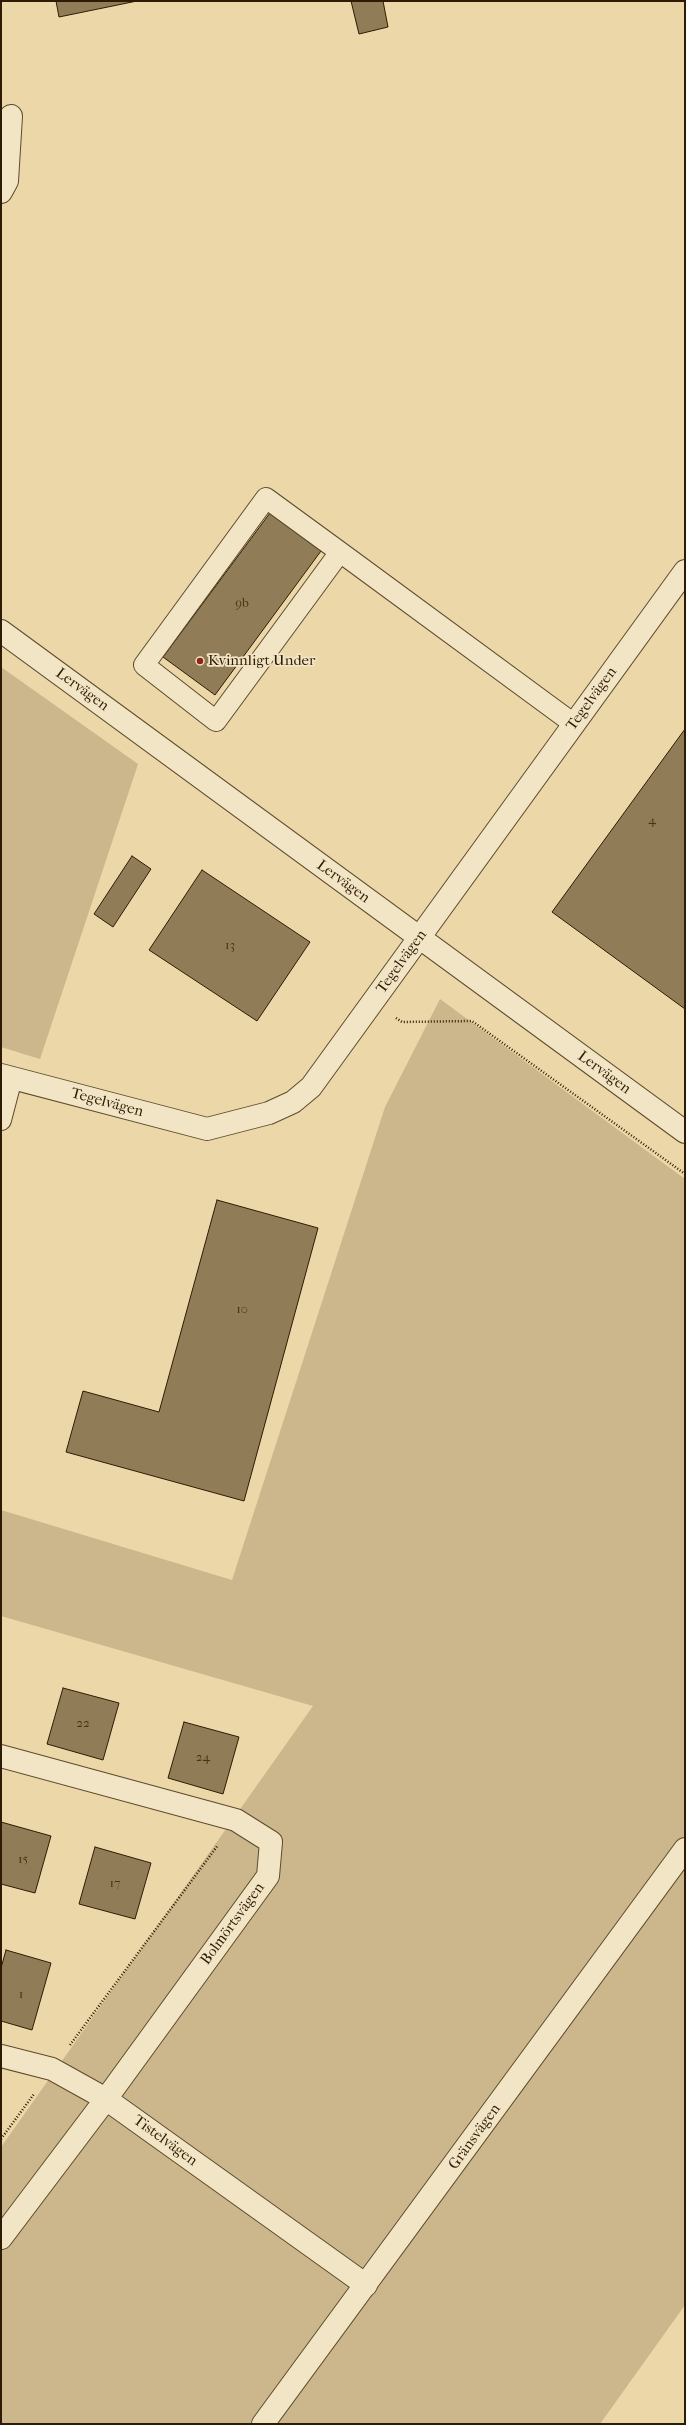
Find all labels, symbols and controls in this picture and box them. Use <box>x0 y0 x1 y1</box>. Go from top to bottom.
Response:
house number: 9b <box>235 596 249 612</box>
place label: Kvinnligt Under <box>208 652 315 670</box>
marker: Kvinnligt Under <box>195 656 205 666</box>
street label: Tegelvägen <box>563 664 621 734</box>
street label: Lervägen <box>52 665 112 715</box>
house number: 4 <box>648 813 656 829</box>
street label: Lervägen <box>313 857 373 907</box>
street label: Tegelvägen <box>373 927 431 997</box>
house number: 13 <box>225 938 235 954</box>
street label: Lervägen <box>574 1048 634 1098</box>
street label: Tegelvägen <box>69 1085 145 1121</box>
house number: 10 <box>236 1302 248 1318</box>
house number: 22 <box>76 1716 90 1732</box>
house number: 24 <box>196 1750 210 1766</box>
house number: 15 <box>18 1852 28 1868</box>
house number: 17 <box>110 1876 120 1892</box>
street label: Bolmörtsvägen <box>197 1879 269 1969</box>
house number: 1 <box>19 1987 23 2003</box>
street label: Gränsvägen <box>445 2101 505 2173</box>
street label: Tistelvägen <box>129 2112 201 2170</box>

